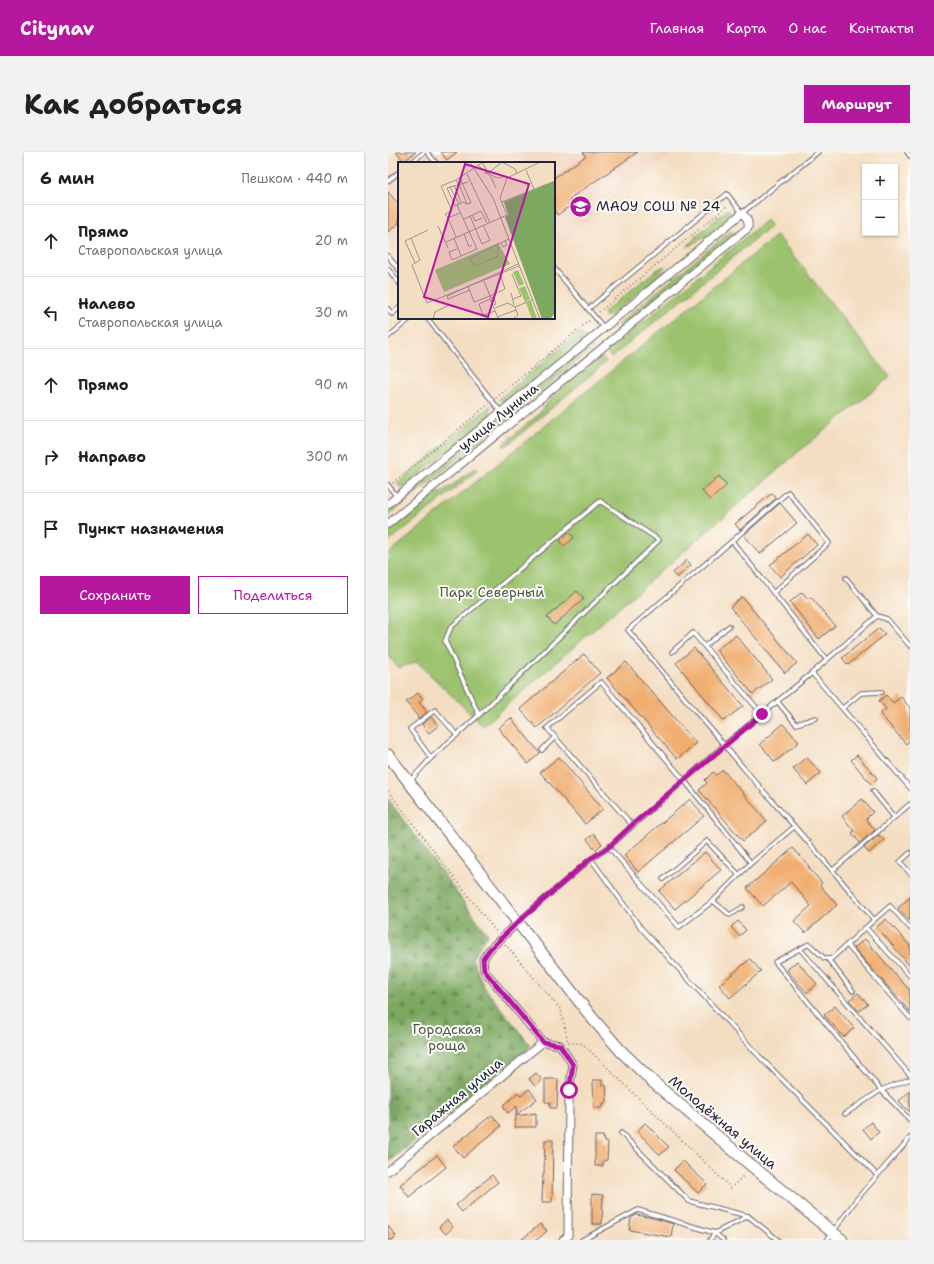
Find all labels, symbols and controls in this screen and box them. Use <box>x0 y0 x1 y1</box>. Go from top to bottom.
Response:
text: Citynav <box>20 16 94 41</box>
text: Главная <box>650 19 704 37</box>
text: Карта <box>726 19 766 37</box>
text: О нас <box>788 19 827 37</box>
text: Контакты <box>849 19 914 37</box>
text: Как добраться <box>24 85 243 123</box>
button: Маршрут <box>804 85 910 123</box>
inset map <box>398 162 555 319</box>
map controls <box>862 164 898 236</box>
button: + <box>862 164 898 200</box>
text: 6 мин <box>40 167 95 189</box>
text: Пешком · 440 m <box>241 170 348 187</box>
school or university icon: МАОУ СОШ № 24 <box>568 193 594 219</box>
place label: МАОУ СОШ № 24 <box>596 197 720 215</box>
button: − <box>862 200 898 236</box>
text: Прямо <box>78 222 128 242</box>
icon: ahead <box>40 230 62 252</box>
text: 20 m <box>315 232 348 249</box>
text: Ставропольская улица <box>78 242 223 259</box>
text: Налево <box>78 294 136 314</box>
icon: left <box>40 302 62 324</box>
text: 30 m <box>314 304 348 321</box>
text: Ставропольская улица <box>78 314 223 331</box>
icon: ahead <box>40 374 62 396</box>
text: Прямо <box>78 375 128 395</box>
text: 90 m <box>314 376 348 393</box>
street label: улица Лунина <box>454 379 542 455</box>
icon: right <box>40 446 62 468</box>
text: Направо <box>78 447 146 467</box>
text: 300 m <box>305 448 348 465</box>
icon: arrive <box>40 518 62 540</box>
text: Пункт назначения <box>78 519 224 539</box>
button: Сохранить <box>40 576 190 614</box>
button: Поделиться <box>198 576 348 614</box>
park label: Парк Северный <box>440 583 544 601</box>
route end <box>753 705 771 723</box>
park label: Городская роща <box>412 1020 482 1054</box>
street label: Гаражная улица <box>408 1054 506 1140</box>
street label: Молодёжная улица <box>665 1071 781 1173</box>
route start <box>560 1081 578 1099</box>

